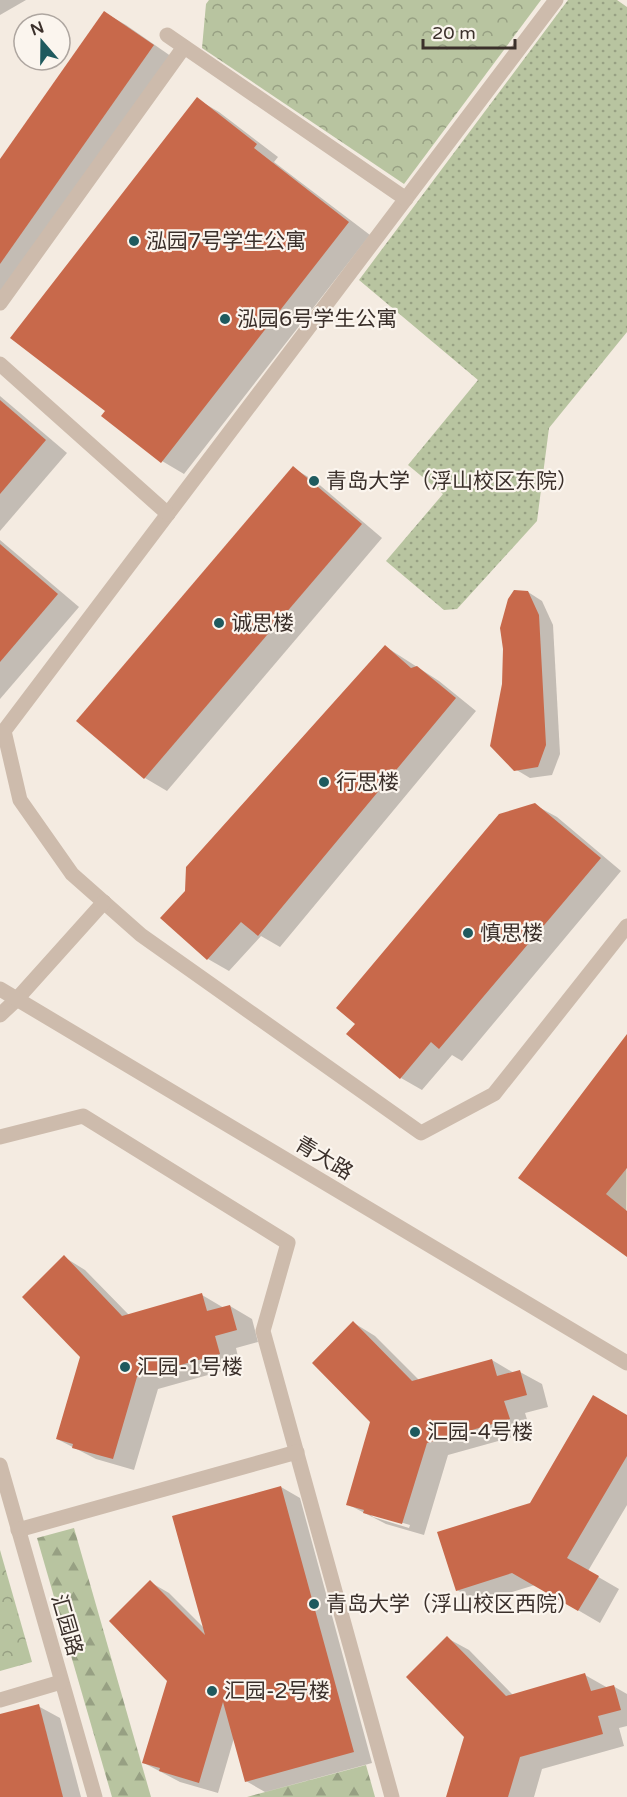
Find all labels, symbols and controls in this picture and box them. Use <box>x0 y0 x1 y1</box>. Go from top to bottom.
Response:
north arrow <box>12 12 72 72</box>
scale bar <box>423 12 514 50</box>
text: N <box>28 17 47 40</box>
text: 20 m <box>432 22 476 44</box>
place label: 泓园7号学生公寓 <box>146 229 306 254</box>
marker: 泓园7号学生公寓 <box>127 234 141 248</box>
place label: 泓园6号学生公寓 <box>237 307 397 332</box>
marker: 泓园6号学生公寓 <box>218 312 232 326</box>
place label: 青岛大学（浮山校区东院） <box>326 469 578 494</box>
marker: 青岛大学（浮山校区东院） <box>307 474 321 488</box>
place label: 诚思楼 <box>231 611 294 636</box>
marker: 诚思楼 <box>212 616 226 630</box>
place label: 行思楼 <box>336 770 399 795</box>
marker: 行思楼 <box>317 775 331 789</box>
place label: 慎思楼 <box>480 921 543 946</box>
marker: 慎思楼 <box>461 926 475 940</box>
street label: 青大路 <box>290 1131 357 1185</box>
place label: 汇园-1号楼 <box>137 1355 243 1380</box>
marker: 汇园-1号楼 <box>118 1360 132 1374</box>
place label: 汇园-4号楼 <box>427 1420 533 1445</box>
marker: 汇园-4号楼 <box>408 1425 422 1439</box>
street label: 汇园路 <box>46 1591 87 1659</box>
place label: 青岛大学（浮山校区西院） <box>326 1592 578 1617</box>
marker: 青岛大学（浮山校区西院） <box>307 1597 321 1611</box>
place label: 汇园-2号楼 <box>224 1679 330 1704</box>
marker: 汇园-2号楼 <box>205 1684 219 1698</box>

